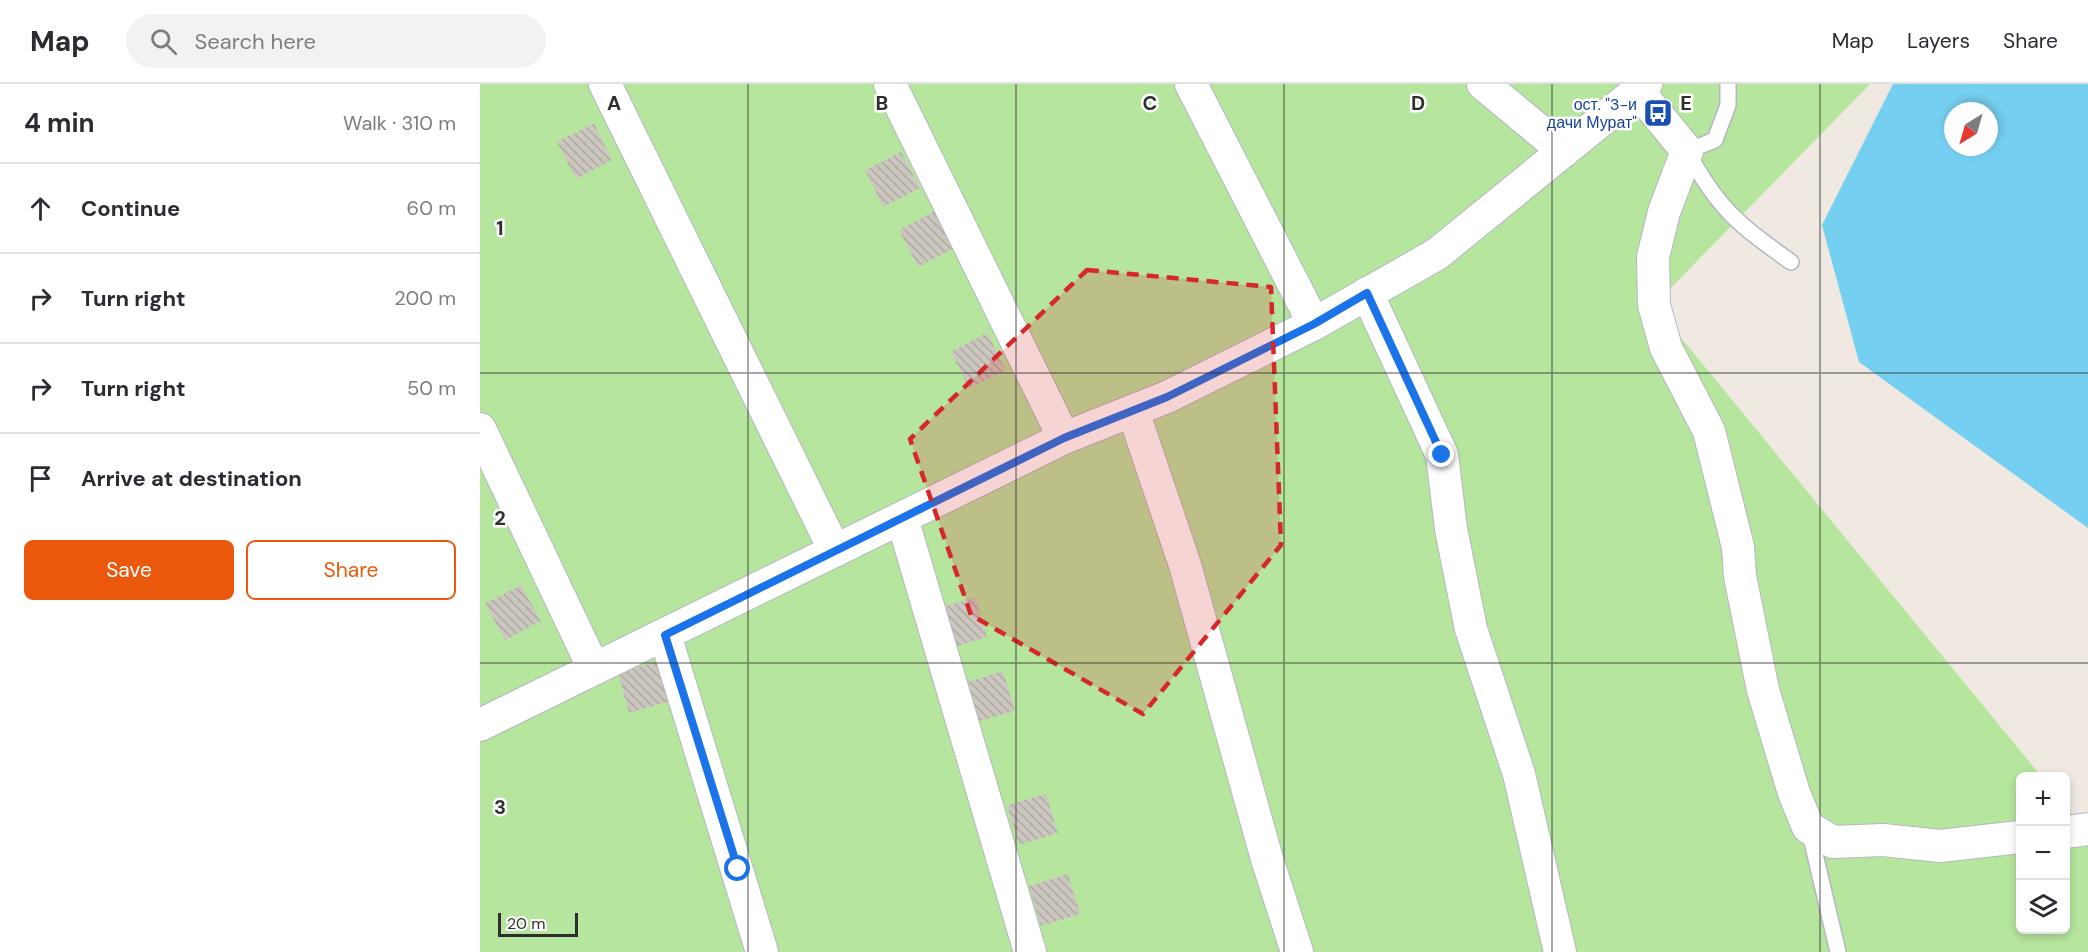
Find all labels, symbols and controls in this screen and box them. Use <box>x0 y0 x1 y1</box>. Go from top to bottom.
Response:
search box <box>126 14 546 68</box>
text: Map <box>30 23 90 60</box>
icon: search <box>147 25 180 58</box>
text: Search here <box>195 27 316 56</box>
text: Map <box>1832 27 1874 55</box>
text: Layers <box>1907 27 1970 55</box>
text: Share <box>2003 27 2058 55</box>
text: A <box>607 90 621 116</box>
text: B <box>876 90 888 116</box>
text: C <box>1143 90 1157 116</box>
text: D <box>1411 90 1425 116</box>
text: E <box>1680 90 1692 116</box>
place label: ост. "3-и дачи Мурат" <box>1547 94 1637 133</box>
bus stop icon: ост. "3-и дачи Мурат" <box>1642 97 1674 129</box>
north arrow <box>1944 102 1998 156</box>
text: 4 min <box>24 106 95 140</box>
text: Walk · 310 m <box>343 110 456 136</box>
icon: ahead <box>24 192 57 225</box>
text: Continue <box>81 194 180 223</box>
text: 60 m <box>407 195 456 221</box>
text: 1 <box>496 215 504 241</box>
icon: right <box>24 282 57 315</box>
text: Turn right <box>81 284 186 313</box>
text: 200 m <box>394 285 456 311</box>
icon: right <box>24 372 57 405</box>
text: Turn right <box>81 374 186 403</box>
text: 50 m <box>407 375 456 401</box>
route end <box>1428 441 1454 467</box>
icon: arrive <box>24 462 57 495</box>
text: Arrive at destination <box>81 464 302 493</box>
text: 2 <box>494 505 506 531</box>
button: Save <box>24 540 234 600</box>
button: Share <box>246 540 456 600</box>
map controls <box>2016 772 2070 934</box>
button: + <box>2016 772 2070 826</box>
text: 3 <box>494 794 506 820</box>
button: − <box>2016 826 2070 880</box>
route start <box>724 855 750 881</box>
button: layers <box>2016 880 2070 934</box>
scale bar <box>498 910 578 938</box>
text: 20 m <box>507 913 546 934</box>

